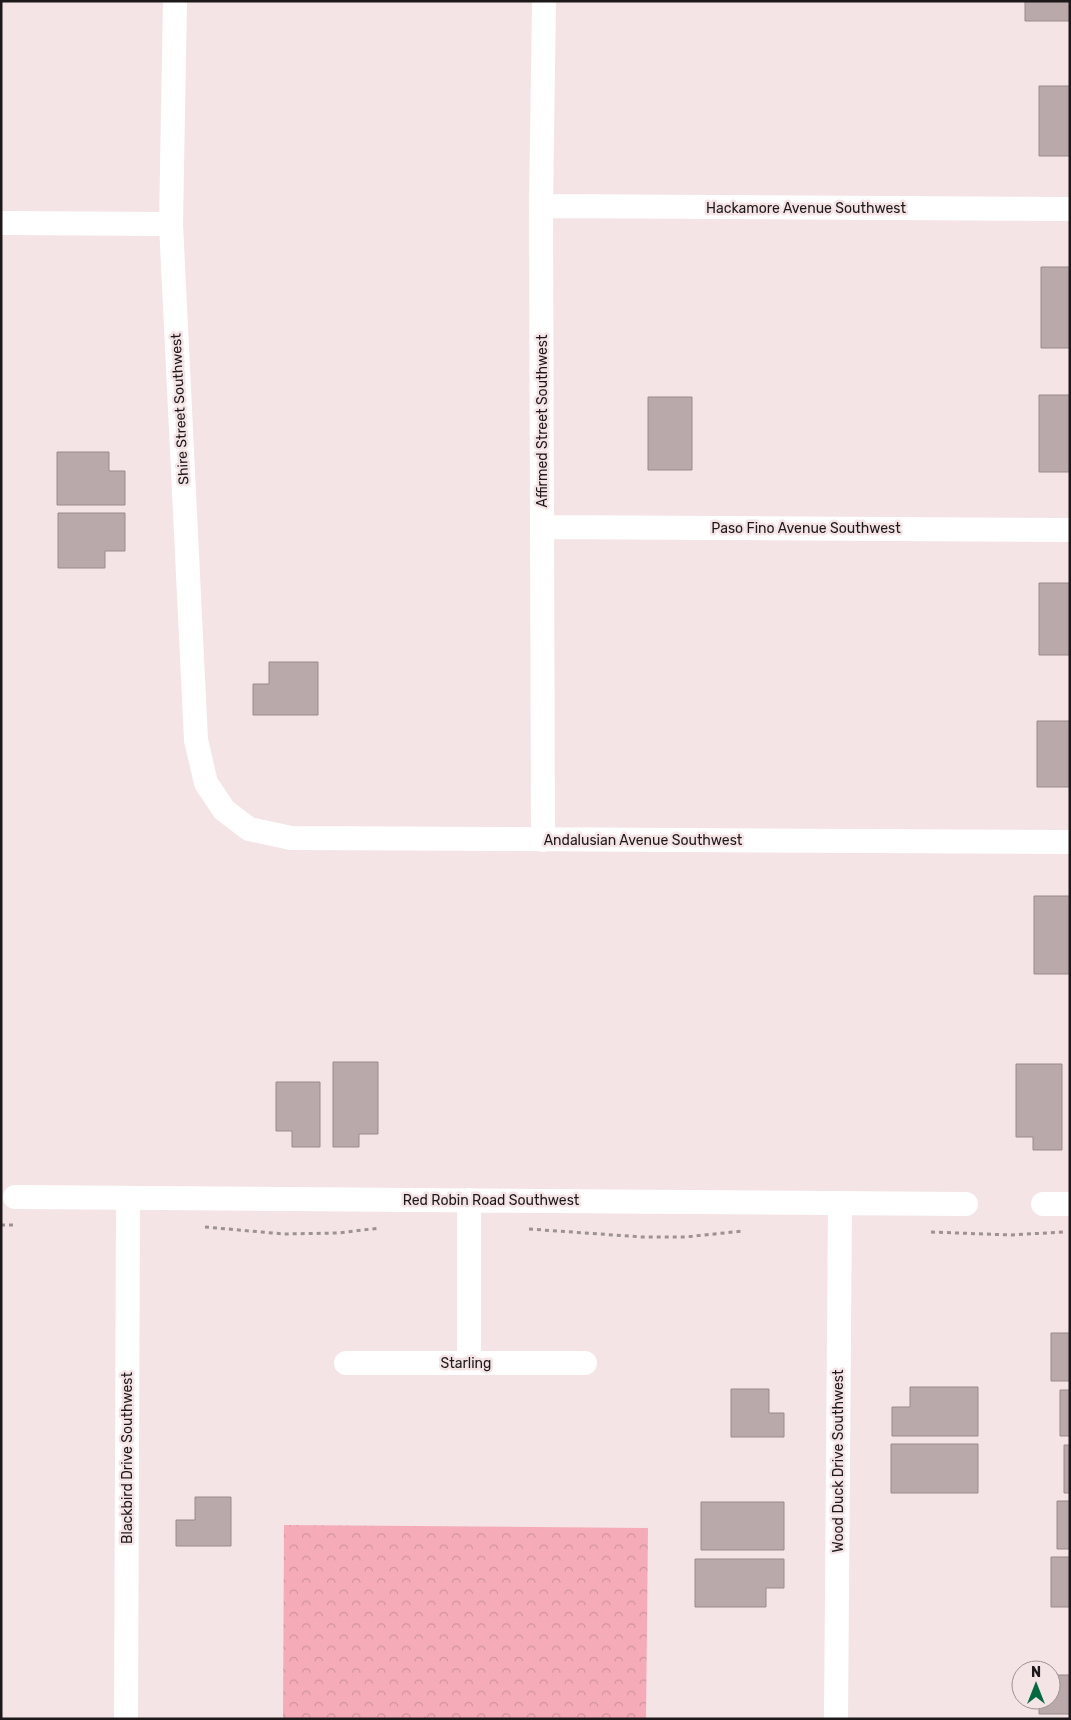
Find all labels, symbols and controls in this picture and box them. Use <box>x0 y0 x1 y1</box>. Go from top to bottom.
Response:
street label: Hackamore Avenue Southwest <box>706 200 906 217</box>
street label: Shire Street Southwest <box>168 332 192 485</box>
street label: Affirmed Street Southwest <box>534 334 551 507</box>
street label: Paso Fino Avenue Southwest <box>711 520 901 537</box>
street label: Andalusian Avenue Southwest <box>544 832 743 849</box>
street label: Red Robin Road Southwest <box>403 1192 580 1209</box>
street label: Starling <box>441 1355 491 1372</box>
street label: Wood Duck Drive Southwest <box>830 1369 847 1552</box>
street label: Blackbird Drive Southwest <box>119 1372 136 1544</box>
north arrow <box>1011 1660 1061 1710</box>
text: N <box>1031 1664 1041 1681</box>

